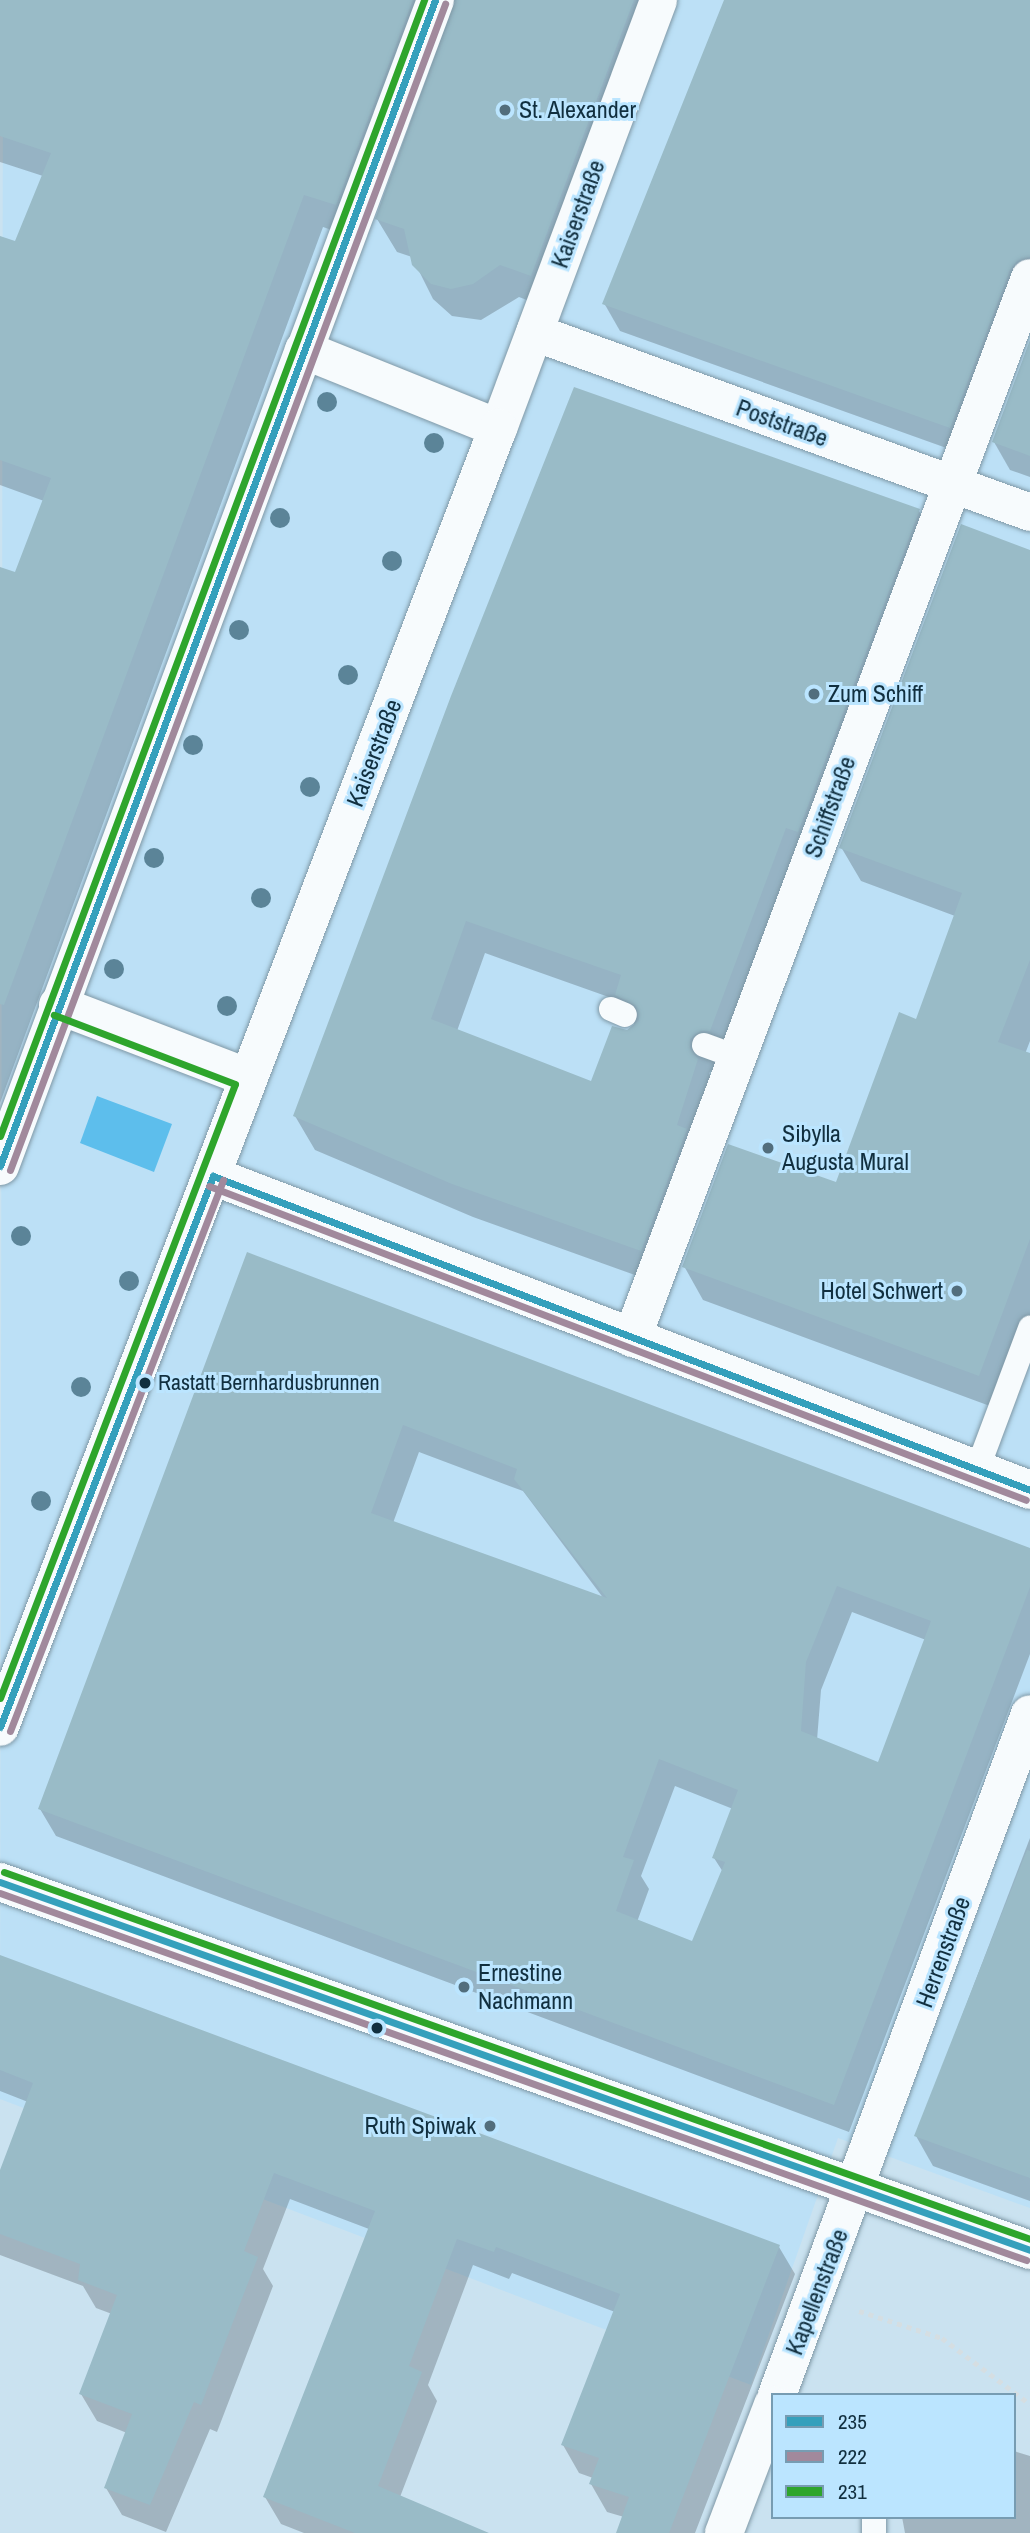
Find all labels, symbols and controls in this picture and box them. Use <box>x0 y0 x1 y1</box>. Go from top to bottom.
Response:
place label: St. Alexander <box>519 96 637 124</box>
marker: St. Alexander <box>497 102 513 118</box>
street label: Kaiserstraße <box>545 156 611 272</box>
street label: Poststraße <box>732 393 832 453</box>
place label: Zum Schiff <box>828 680 923 708</box>
marker: Zum Schiff <box>806 686 822 702</box>
street label: Kaiserstraße <box>340 695 408 811</box>
street label: Schiffstraße <box>798 752 862 862</box>
place label: Sibylla Augusta Mural <box>782 1120 909 1176</box>
marker: Sibylla Augusta Mural <box>760 1140 776 1156</box>
place label: Hotel Schwert <box>821 1277 943 1305</box>
marker: Hotel Schwert <box>949 1283 965 1299</box>
place label: Rastatt Bernhardusbrunnen <box>158 1370 380 1396</box>
marker: Rastatt Bernhardusbrunnen <box>138 1376 152 1390</box>
street label: Herrenstraße <box>910 1893 976 2011</box>
place label: Ernestine Nachmann <box>478 1959 573 2015</box>
marker: Ernestine Nachmann <box>456 1979 472 1995</box>
unlabelled marker <box>370 2021 384 2035</box>
place label: Ruth Spiwak <box>364 2112 476 2140</box>
marker: Ruth Spiwak <box>482 2118 498 2134</box>
street label: Kapellenstraße <box>780 2225 854 2359</box>
legend <box>771 2393 1016 2519</box>
text: 235 <box>838 2407 867 2436</box>
text: 222 <box>838 2442 867 2471</box>
text: 231 <box>838 2477 867 2506</box>

